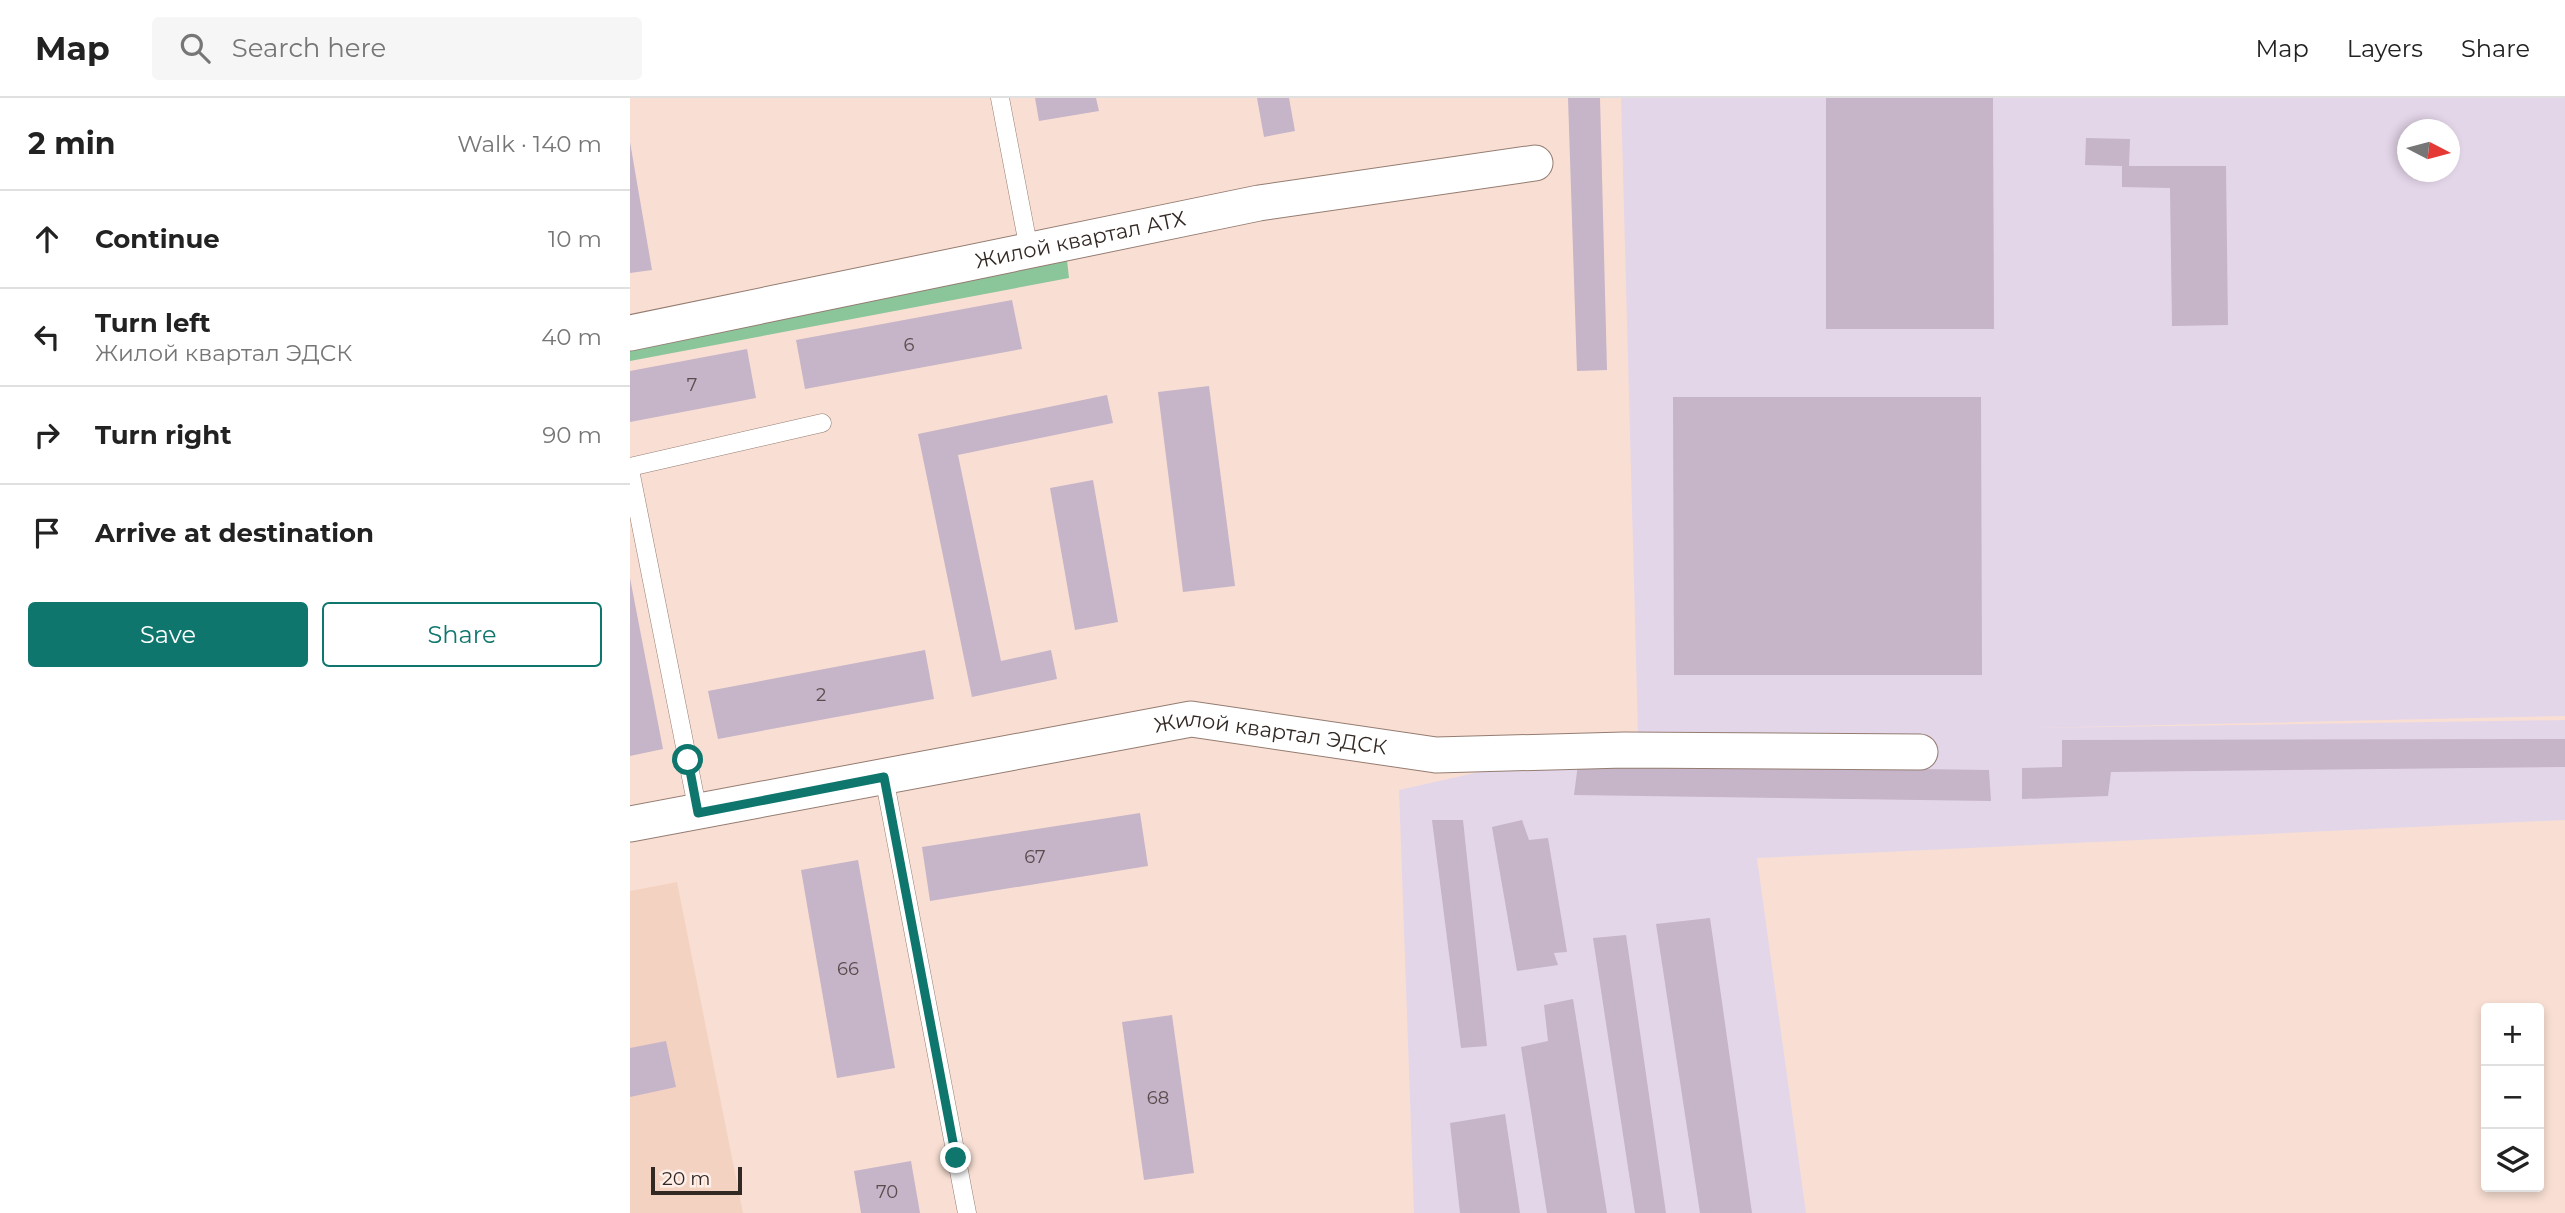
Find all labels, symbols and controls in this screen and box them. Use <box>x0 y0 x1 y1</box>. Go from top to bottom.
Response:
search box <box>152 17 642 80</box>
text: Map <box>35 28 110 68</box>
icon: search <box>176 29 214 67</box>
text: Search here <box>232 32 386 64</box>
text: Map <box>2255 34 2309 63</box>
text: Layers <box>2347 34 2423 63</box>
text: Share <box>2461 34 2530 63</box>
north arrow <box>2397 119 2460 182</box>
text: 2 min <box>28 125 115 162</box>
text: Walk · 140 m <box>457 130 602 158</box>
street label: Жилой квартал АТХ <box>973 205 1188 273</box>
icon: ahead <box>28 220 66 258</box>
text: Continue <box>95 223 220 255</box>
text: 10 m <box>548 225 602 253</box>
text: Turn left <box>95 307 211 339</box>
icon: left <box>28 318 66 356</box>
text: 40 m <box>541 323 602 351</box>
house number: 6 <box>904 334 915 356</box>
text: Жилой квартал ЭДСК <box>95 339 352 367</box>
house number: 7 <box>687 374 697 396</box>
icon: right <box>28 416 66 454</box>
text: Turn right <box>95 419 231 451</box>
text: 90 m <box>542 421 602 449</box>
icon: arrive <box>28 514 66 552</box>
text: Arrive at destination <box>95 517 374 549</box>
button: Save <box>28 602 308 667</box>
button: Share <box>322 602 602 667</box>
house number: 2 <box>816 684 826 706</box>
street label: Жилой квартал ЭДСК <box>1152 706 1389 760</box>
route start <box>672 744 703 775</box>
house number: 67 <box>1024 846 1046 868</box>
house number: 66 <box>837 958 859 980</box>
map controls <box>2481 1003 2544 1192</box>
button: + <box>2481 1003 2544 1066</box>
button: − <box>2481 1066 2544 1129</box>
house number: 68 <box>1147 1087 1169 1109</box>
button: layers <box>2481 1129 2544 1192</box>
route end <box>940 1142 971 1173</box>
scale bar <box>651 1164 742 1196</box>
text: 20 m <box>662 1167 710 1190</box>
house number: 70 <box>876 1181 898 1203</box>

